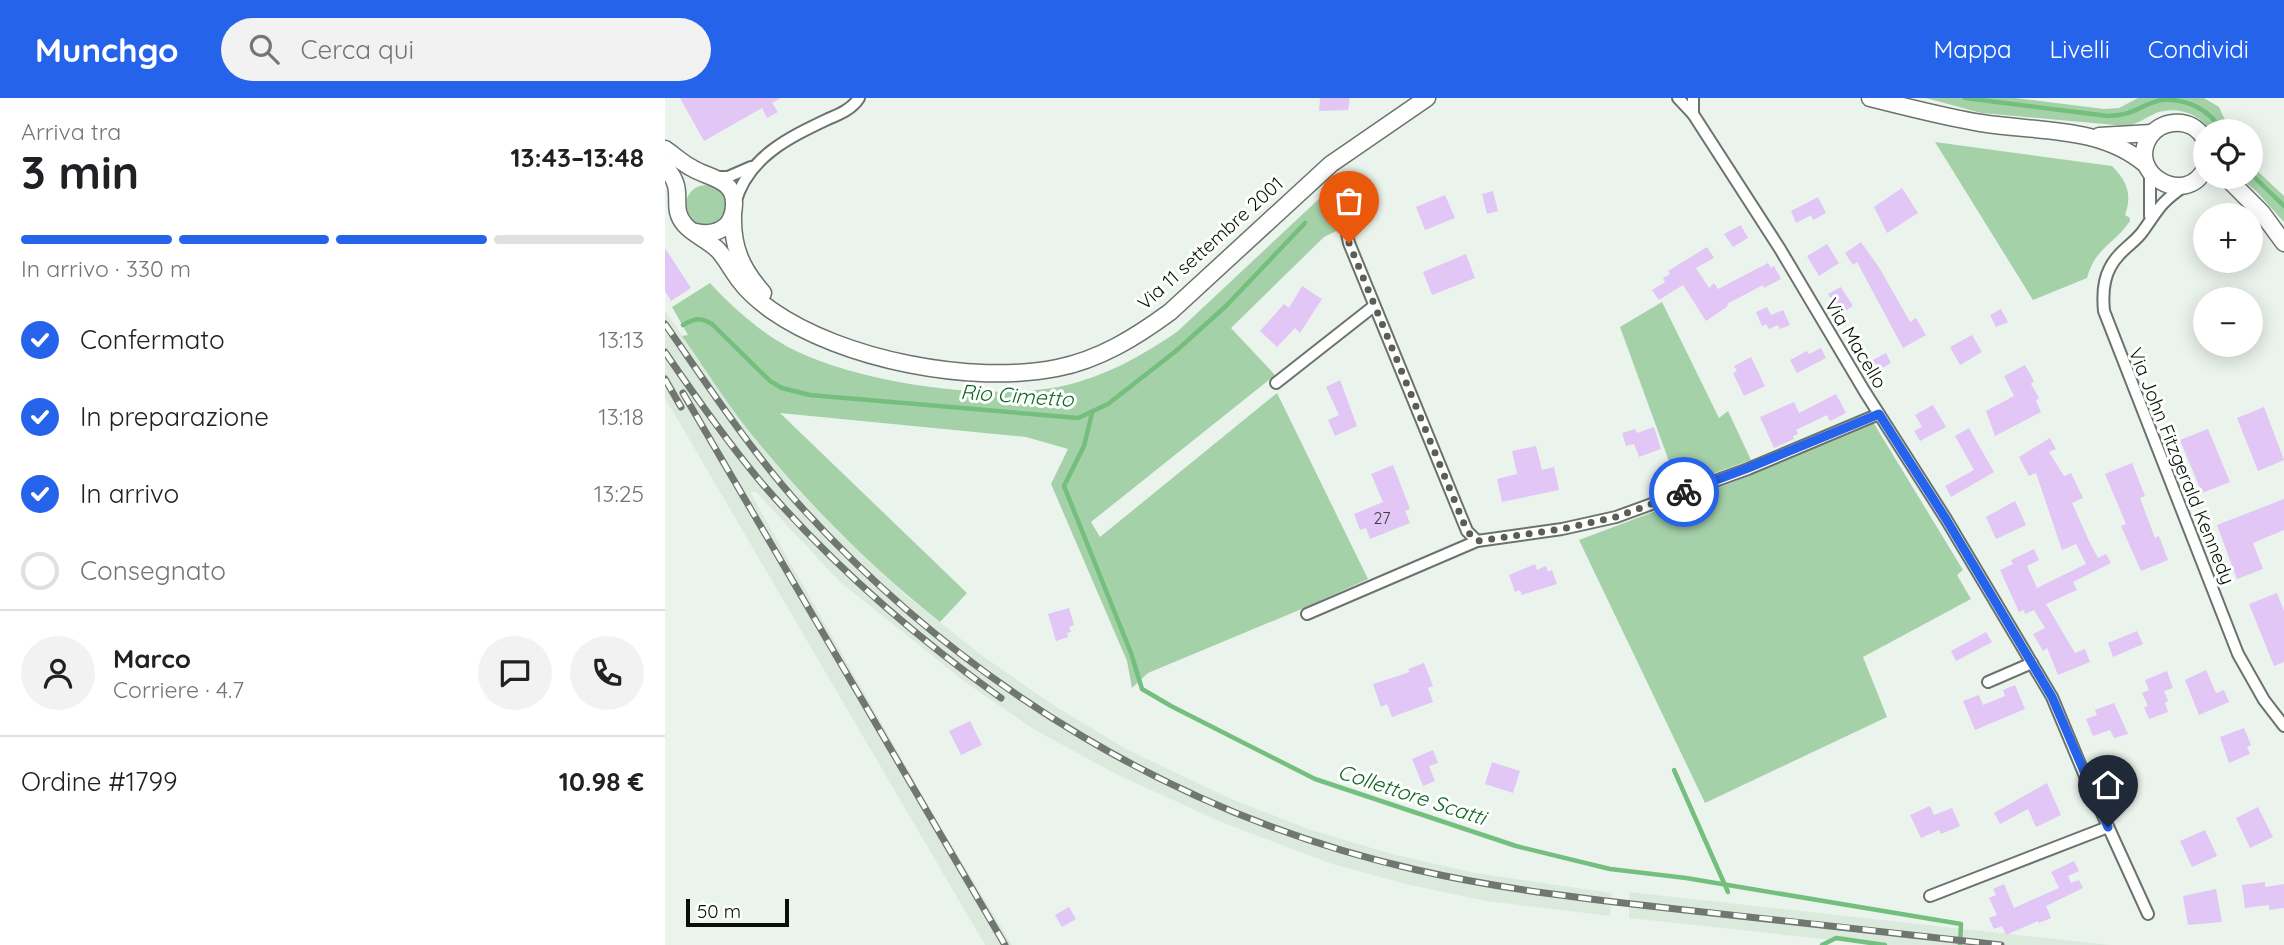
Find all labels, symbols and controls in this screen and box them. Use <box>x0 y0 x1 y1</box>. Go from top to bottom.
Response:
search box <box>221 18 711 81</box>
text: Munchgo <box>35 29 179 70</box>
icon: search <box>245 30 283 68</box>
text: Cerca qui <box>301 33 414 66</box>
text: Mappa <box>1934 34 2012 64</box>
text: Livelli <box>2050 34 2110 64</box>
text: Condividi <box>2148 34 2249 64</box>
text: Arriva tra <box>21 117 121 146</box>
map controls <box>2193 119 2263 357</box>
button: locate <box>2193 119 2263 189</box>
text: 13:43–13:48 <box>510 141 644 174</box>
text: 3 min <box>21 143 139 201</box>
street label: Via 11 settembre 2001 <box>1132 171 1288 315</box>
pin <box>1319 171 1379 243</box>
icon: bag <box>1330 182 1368 220</box>
button: + <box>2193 203 2263 273</box>
text: In arrivo · 330 m <box>21 254 191 283</box>
button: − <box>2193 287 2263 357</box>
street label: Via Macello <box>1820 293 1892 393</box>
icon: check <box>21 321 59 359</box>
text: Confermato <box>80 323 225 356</box>
text: 13:13 <box>599 325 644 354</box>
street label: Via John Fitzgerald Kennedy <box>2123 344 2241 588</box>
water label: Rio Cimetto <box>960 378 1076 412</box>
icon: check <box>21 398 59 436</box>
text: In preparazione <box>80 400 269 433</box>
text: 13:18 <box>598 402 644 431</box>
courier <box>1649 457 1719 527</box>
icon: bike <box>1665 473 1703 511</box>
icon: check <box>21 475 59 513</box>
text: In arrivo <box>80 477 179 510</box>
text: 13:25 <box>594 479 644 508</box>
house number: 27 <box>1374 508 1390 528</box>
text: Consegnato <box>80 554 226 587</box>
button: person <box>21 636 95 710</box>
button: chat <box>478 636 552 710</box>
button: phone <box>570 636 644 710</box>
text: Marco <box>113 642 191 675</box>
text: Corriere · 4.7 <box>113 675 244 704</box>
pin <box>2078 755 2138 827</box>
water label: Collettore Scatti <box>1335 758 1492 831</box>
text: Ordine #1799 <box>21 765 177 798</box>
text: 10.98 € <box>559 765 644 798</box>
icon: home <box>2089 766 2127 804</box>
scale bar <box>686 896 789 928</box>
text: 50 m <box>697 899 741 923</box>

